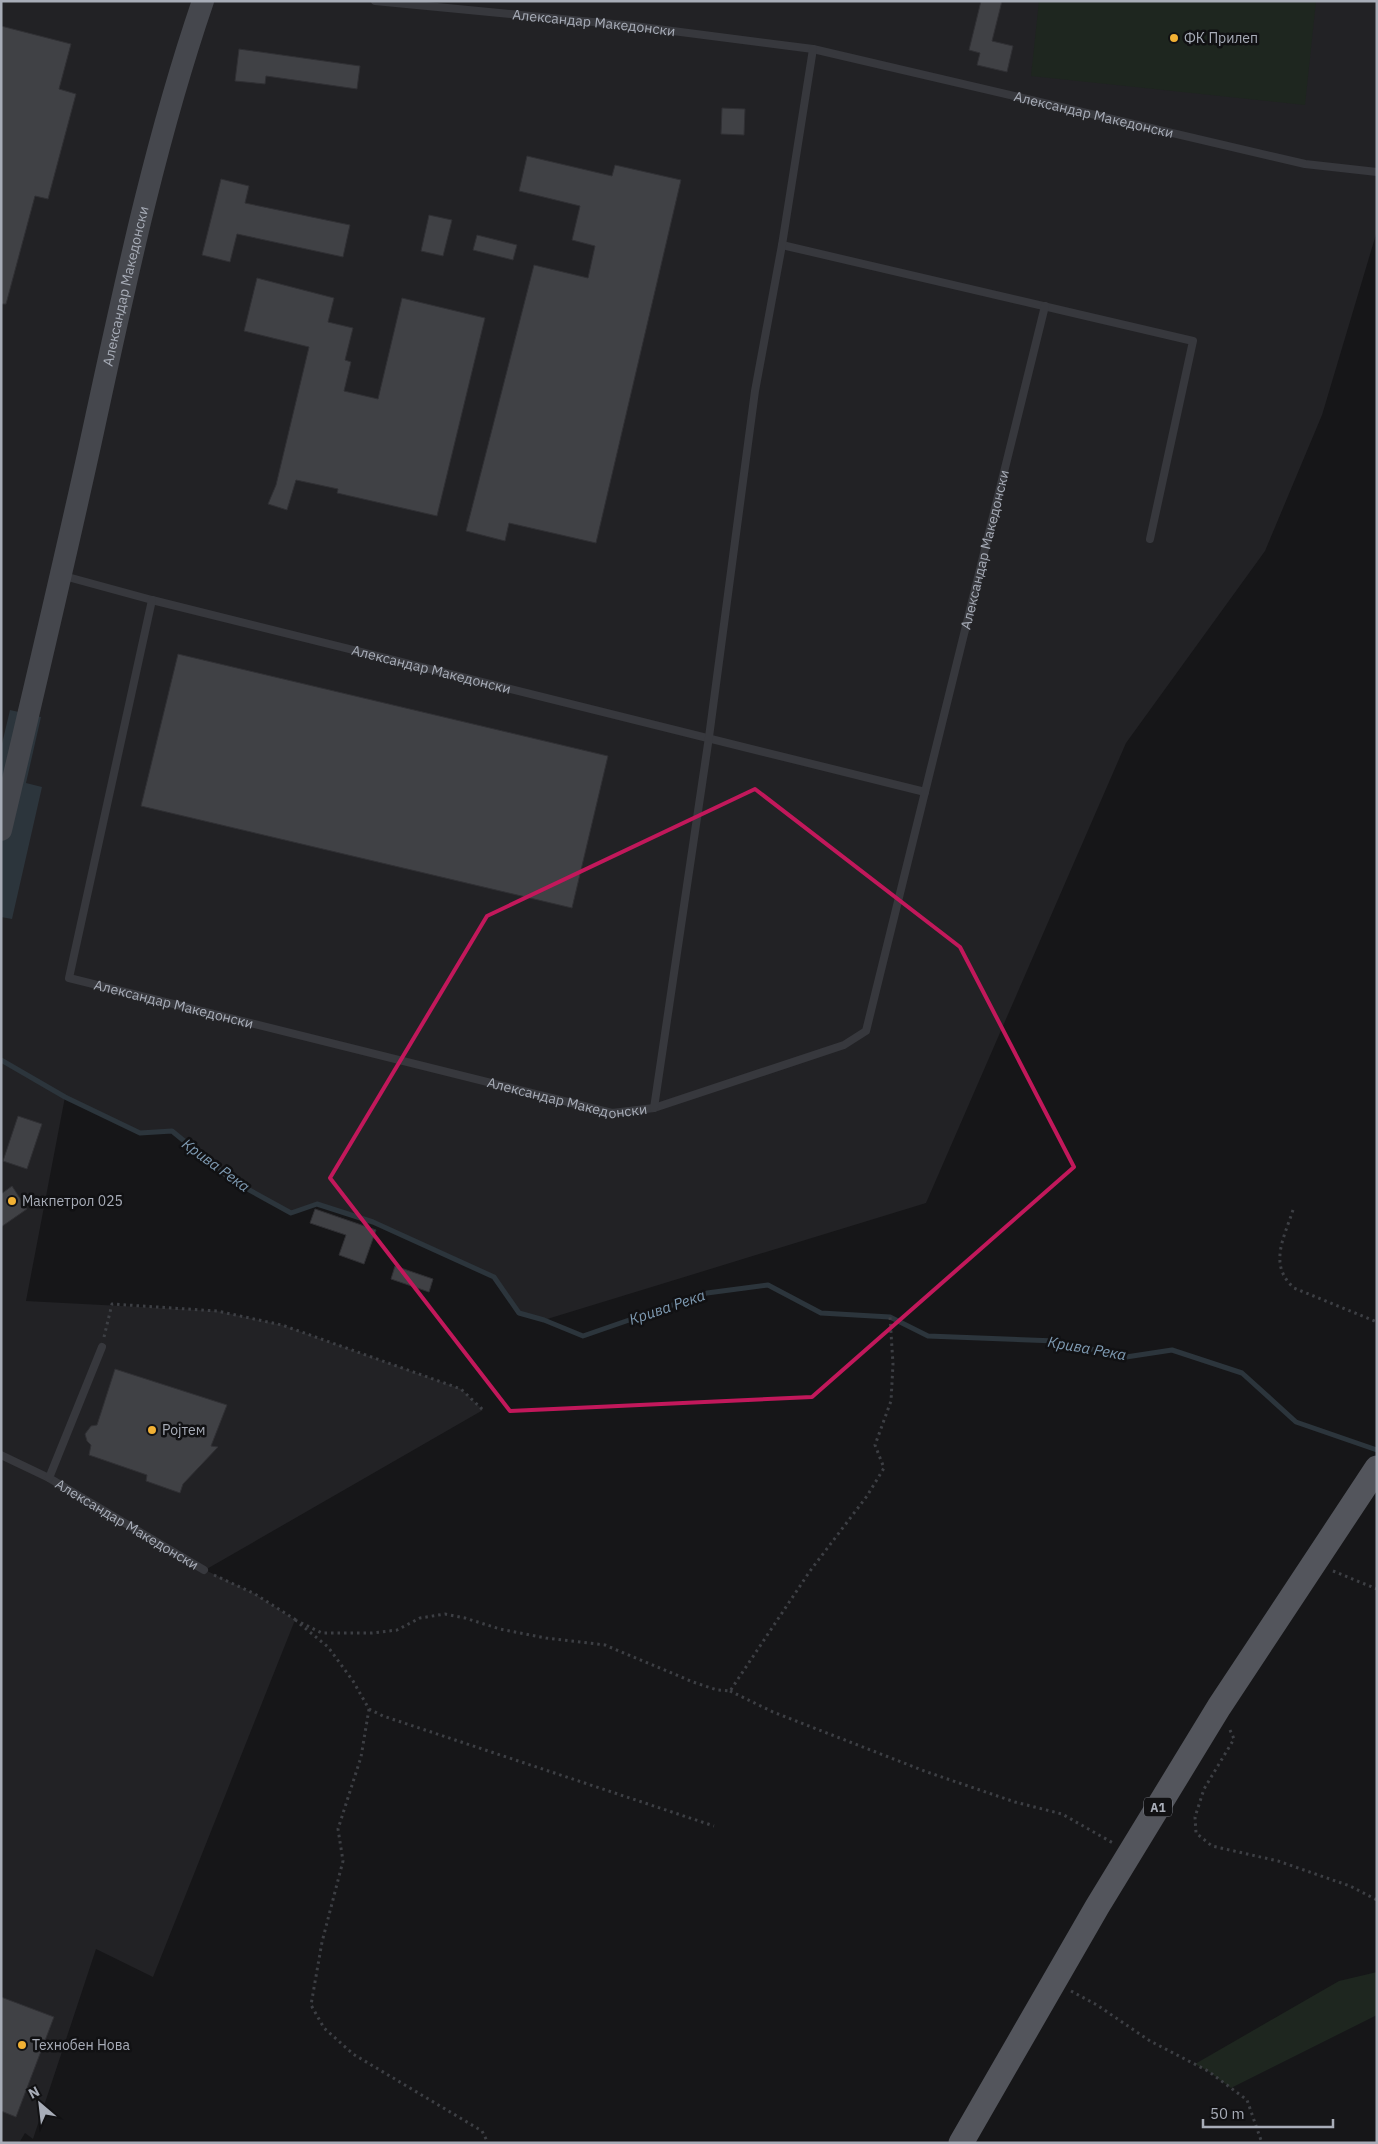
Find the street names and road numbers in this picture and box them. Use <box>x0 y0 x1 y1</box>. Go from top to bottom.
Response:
street label: Александар Македонски <box>512 5 676 40</box>
street label: Александар Македонски <box>1012 87 1176 142</box>
street label: Александар Македонски <box>98 204 153 368</box>
street label: Александар Македонски <box>957 468 1013 631</box>
street label: Александар Македонски <box>350 641 513 698</box>
street label: Александар Македонски <box>92 976 255 1033</box>
street label: Александар Македонски <box>485 1073 648 1122</box>
street label: Александар Македонски <box>52 1475 202 1574</box>
road number: A1 <box>1144 1798 1172 1816</box>

